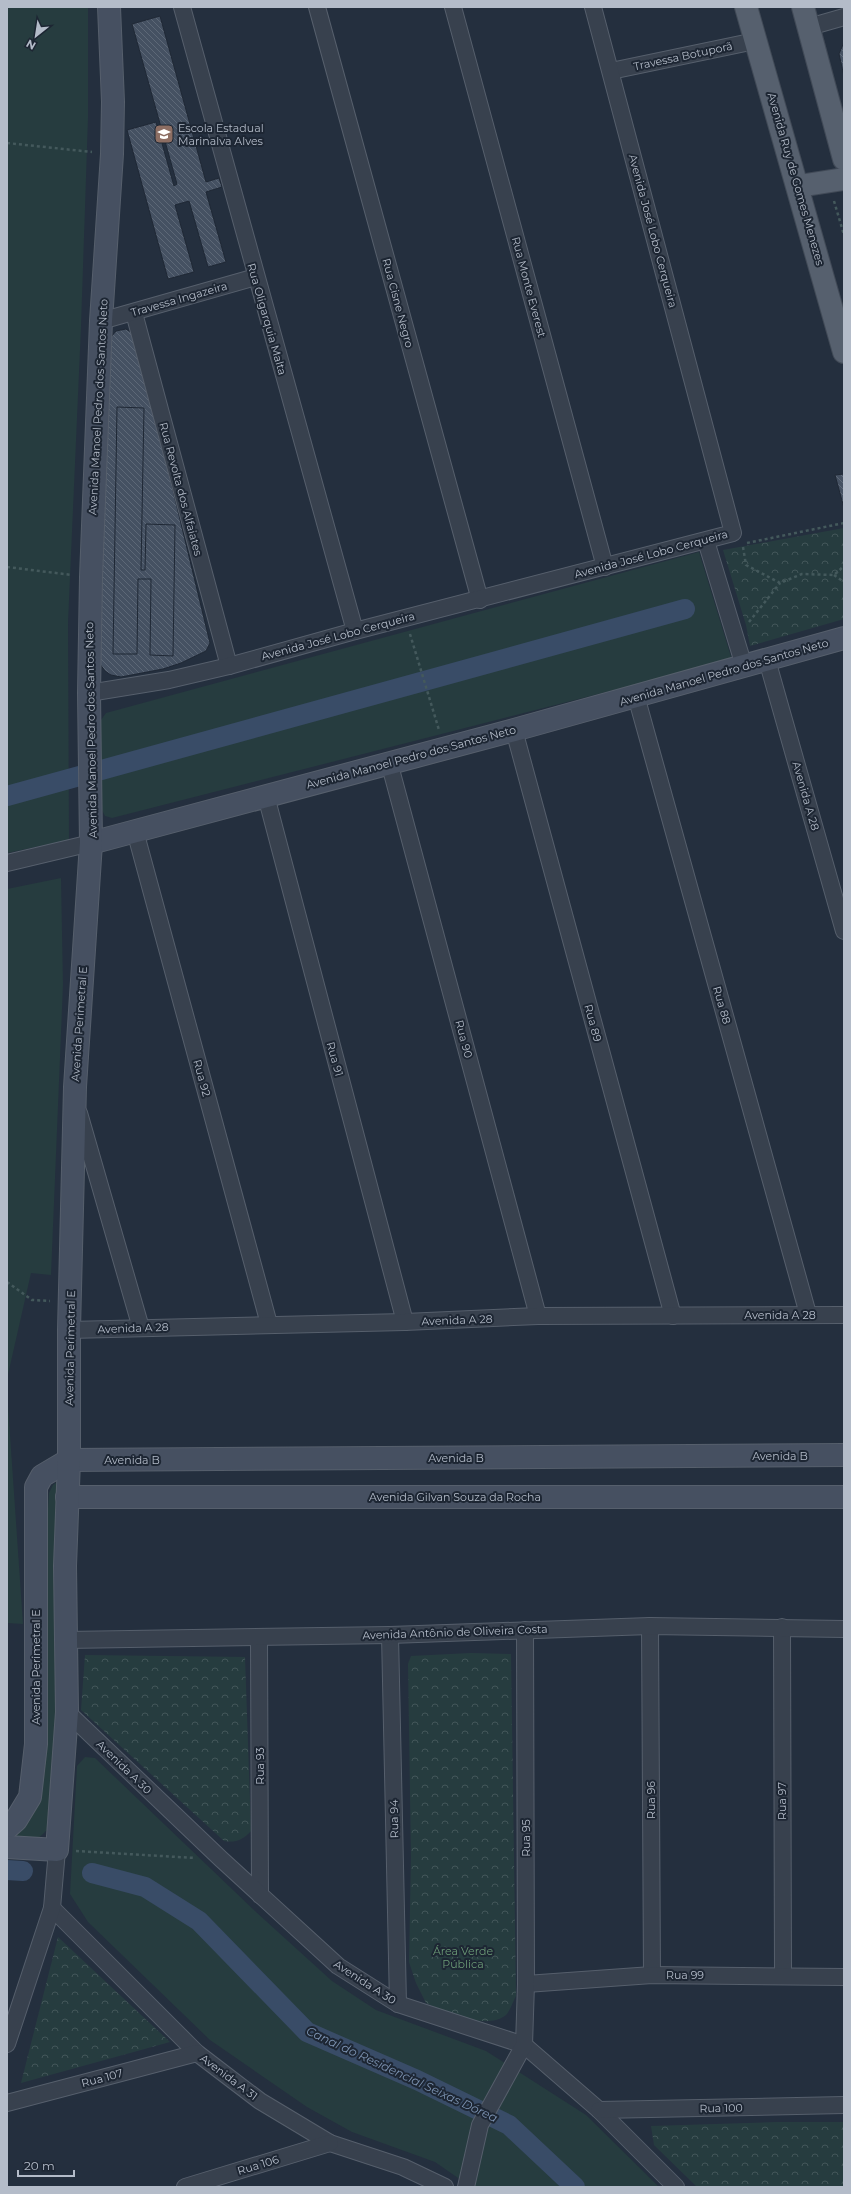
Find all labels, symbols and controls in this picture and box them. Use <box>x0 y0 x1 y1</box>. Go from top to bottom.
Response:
north arrow <box>16 16 56 56</box>
text: N <box>24 36 38 53</box>
street label: Travessa Botuporã <box>632 39 734 73</box>
street label: Avenida Ruy de Gomes Menezes <box>765 91 828 268</box>
place label: Escola Estadual Marinalva Alves <box>178 121 264 148</box>
school or university icon: Escola Estadual Marinalva Alves <box>153 123 175 145</box>
street label: Avenida José Lobo Cerqueira <box>626 153 680 309</box>
street label: Rua Monte Everest <box>509 235 549 339</box>
street label: Rua Cisne Negro <box>379 257 417 349</box>
street label: Rua Oligarquia Malta <box>244 261 290 377</box>
street label: Travessa Ingazeira <box>129 279 229 319</box>
street label: Avenida Manoel Pedro dos Santos Neto <box>85 298 111 515</box>
street label: Rua Revolta dos Alfaiates <box>156 421 206 558</box>
street label: Avenida José Lobo Cerqueira <box>573 527 729 581</box>
street label: Avenida José Lobo Cerqueira <box>260 609 416 663</box>
street label: Avenida Manoel Pedro dos Santos Neto <box>82 622 100 838</box>
street label: Avenida Manoel Pedro dos Santos Neto <box>618 635 830 709</box>
street label: Avenida Manoel Pedro dos Santos Neto <box>305 722 517 792</box>
street label: Avenida A 28 <box>789 760 823 832</box>
street label: Avenida Perimetral E <box>68 966 90 1082</box>
street label: Rua 88 <box>710 984 734 1026</box>
street label: Rua 89 <box>581 1003 605 1044</box>
street label: Rua 90 <box>452 1018 476 1060</box>
street label: Rua 91 <box>324 1040 346 1078</box>
street label: Rua 92 <box>190 1058 214 1098</box>
street label: Avenida Perimetral E <box>62 1290 78 1406</box>
street label: Avenida A 28 <box>744 1308 816 1322</box>
street label: Avenida A 28 <box>421 1312 493 1328</box>
street label: Avenida A 28 <box>97 1320 169 1336</box>
street label: Avenida B <box>752 1449 808 1463</box>
street label: Avenida B <box>428 1451 484 1465</box>
street label: Avenida B <box>104 1453 160 1467</box>
street label: Avenida Gilvan Souza da Rocha <box>369 1490 541 1504</box>
street label: Avenida Perimetral E <box>29 1609 43 1725</box>
street label: Avenida Antônio de Oliveira Costa <box>362 1622 548 1642</box>
street label: Avenida A 30 <box>93 1737 155 1797</box>
street label: Rua 93 <box>253 1747 267 1785</box>
street label: Rua 96 <box>644 1781 658 1819</box>
street label: Rua 97 <box>775 1782 789 1820</box>
street label: Rua 94 <box>387 1799 401 1838</box>
street label: Rua 95 <box>519 1819 533 1857</box>
park label: Área Verde Pública <box>433 1944 493 1971</box>
street label: Avenida A 30 <box>331 1957 399 2007</box>
street label: Rua 99 <box>666 1968 704 1982</box>
water label: Canal do Residencial Seixas Dórea <box>304 2023 500 2125</box>
street label: Avenida A 31 <box>198 2051 260 2103</box>
street label: Rua 107 <box>80 2066 124 2090</box>
street label: Rua 100 <box>699 2101 743 2115</box>
scale bar <box>18 2152 74 2178</box>
street label: Rua 106 <box>236 2152 281 2178</box>
text: 20 m <box>24 2158 55 2173</box>

